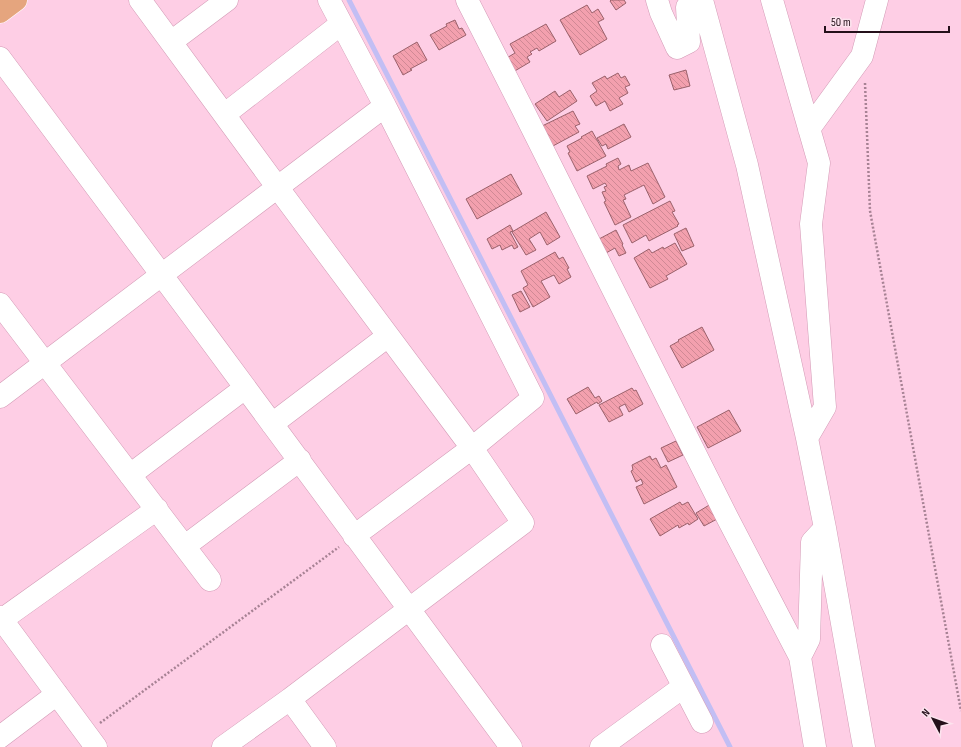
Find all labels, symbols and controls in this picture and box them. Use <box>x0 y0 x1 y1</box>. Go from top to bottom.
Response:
scale bar <box>825 8 949 34</box>
text: 50 m <box>831 15 851 30</box>
north arrow <box>913 699 953 739</box>
text: N <box>919 706 933 719</box>

